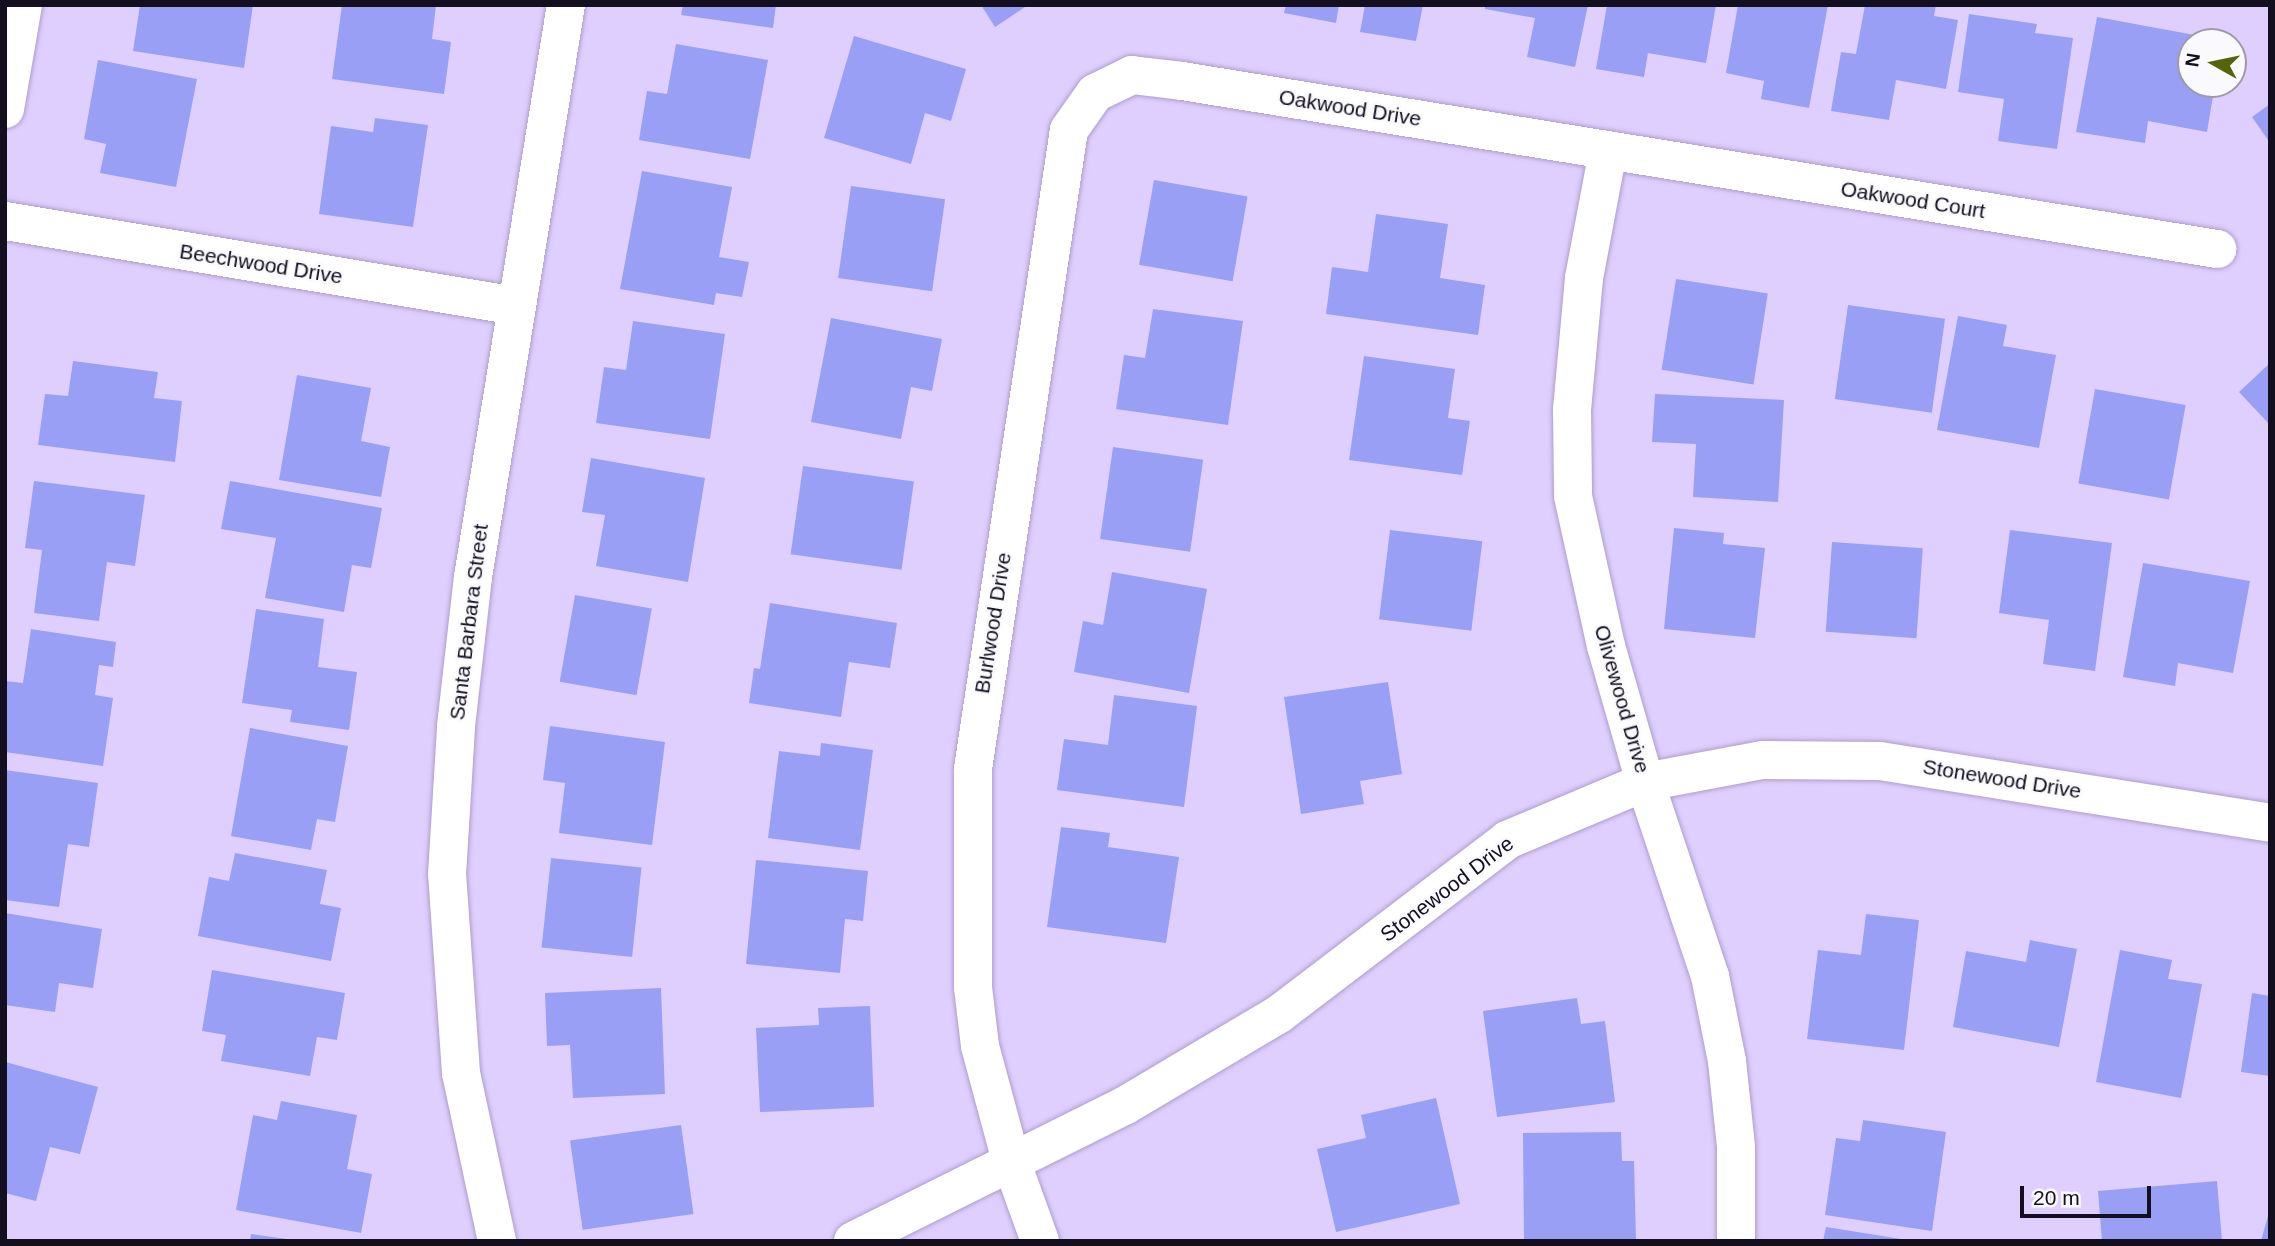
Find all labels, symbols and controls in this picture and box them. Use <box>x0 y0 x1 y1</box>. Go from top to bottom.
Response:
north arrow <box>2177 28 2247 98</box>
text: N <box>2181 52 2204 68</box>
street label: Oakwood Drive <box>1277 84 1423 132</box>
street label: Oakwood Court <box>1839 176 1987 224</box>
street label: Beechwood Drive <box>178 239 344 289</box>
street label: Santa Barbara Street <box>444 523 494 721</box>
street label: Burlwood Drive <box>969 551 1017 695</box>
street label: Olivewood Drive <box>1589 622 1655 776</box>
street label: Stonewood Drive <box>1921 754 2083 804</box>
street label: Stonewood Drive <box>1376 831 1518 947</box>
scale bar <box>2023 1172 2154 1216</box>
text: 20 m <box>2033 1186 2080 1209</box>

